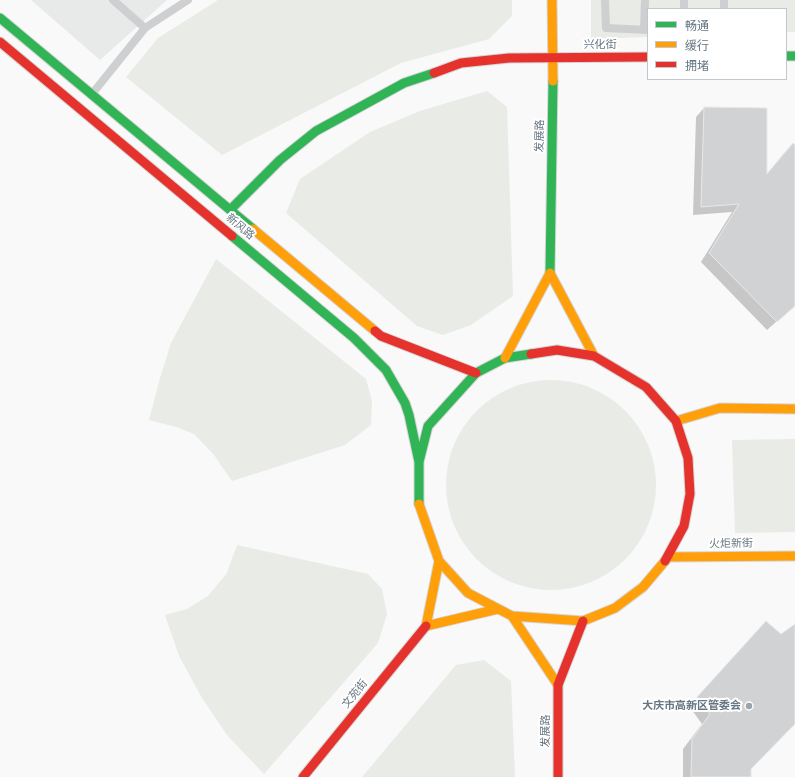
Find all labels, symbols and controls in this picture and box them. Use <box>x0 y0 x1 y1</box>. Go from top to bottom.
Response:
legend <box>647 8 787 80</box>
text: 畅通 <box>685 19 709 33</box>
street label: 兴化街 <box>584 38 616 52</box>
text: 缓行 <box>685 39 709 53</box>
text: 拥堵 <box>685 59 709 73</box>
street label: 发展路 <box>533 119 547 153</box>
street label: 新风路 <box>223 211 257 243</box>
street label: 火炬新街 <box>709 537 753 551</box>
street label: 文苑街 <box>339 677 371 711</box>
place label: 大庆市高新区管委会 <box>642 699 741 713</box>
marker: 大庆市高新区管委会 <box>744 701 754 711</box>
street label: 发展路 <box>539 715 553 747</box>

